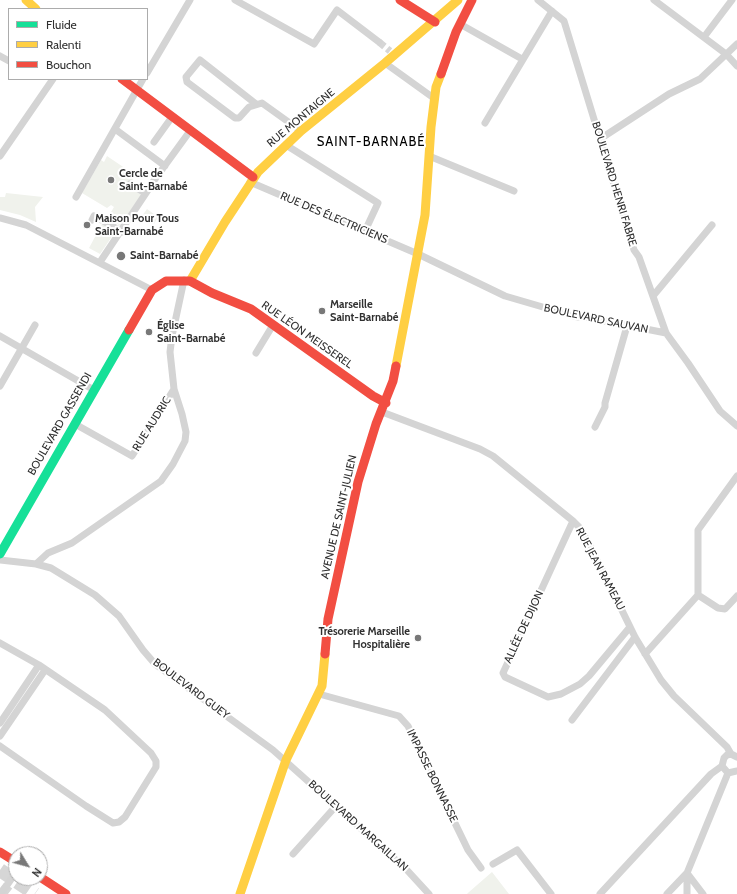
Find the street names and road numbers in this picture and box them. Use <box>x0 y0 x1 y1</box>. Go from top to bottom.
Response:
street label: RUE MONTAIGNE <box>264 86 338 150</box>
street label: BOULEVARD HENRI FABRE <box>589 120 639 248</box>
street label: RUE DES ÉLECTRICIENS <box>278 189 390 247</box>
street label: RUE LÉON MEISSEREL <box>259 299 355 371</box>
street label: BOULEVARD SAUVAN <box>543 301 649 337</box>
street label: BOULEVARD GASSENDI <box>25 370 95 478</box>
street label: RUE AUDRIC <box>130 394 174 454</box>
street label: AVENUE DE SAINT-JULIEN <box>318 454 360 580</box>
street label: RUE JEAN RAMEAU <box>573 525 627 613</box>
street label: ALLÉE DE DIJON <box>501 588 547 666</box>
street label: BOULEVARD GUEY <box>150 656 232 722</box>
street label: IMPASSE BONNASSE <box>404 727 460 825</box>
street label: BOULEVARD MARGAILLAN <box>305 778 411 874</box>

